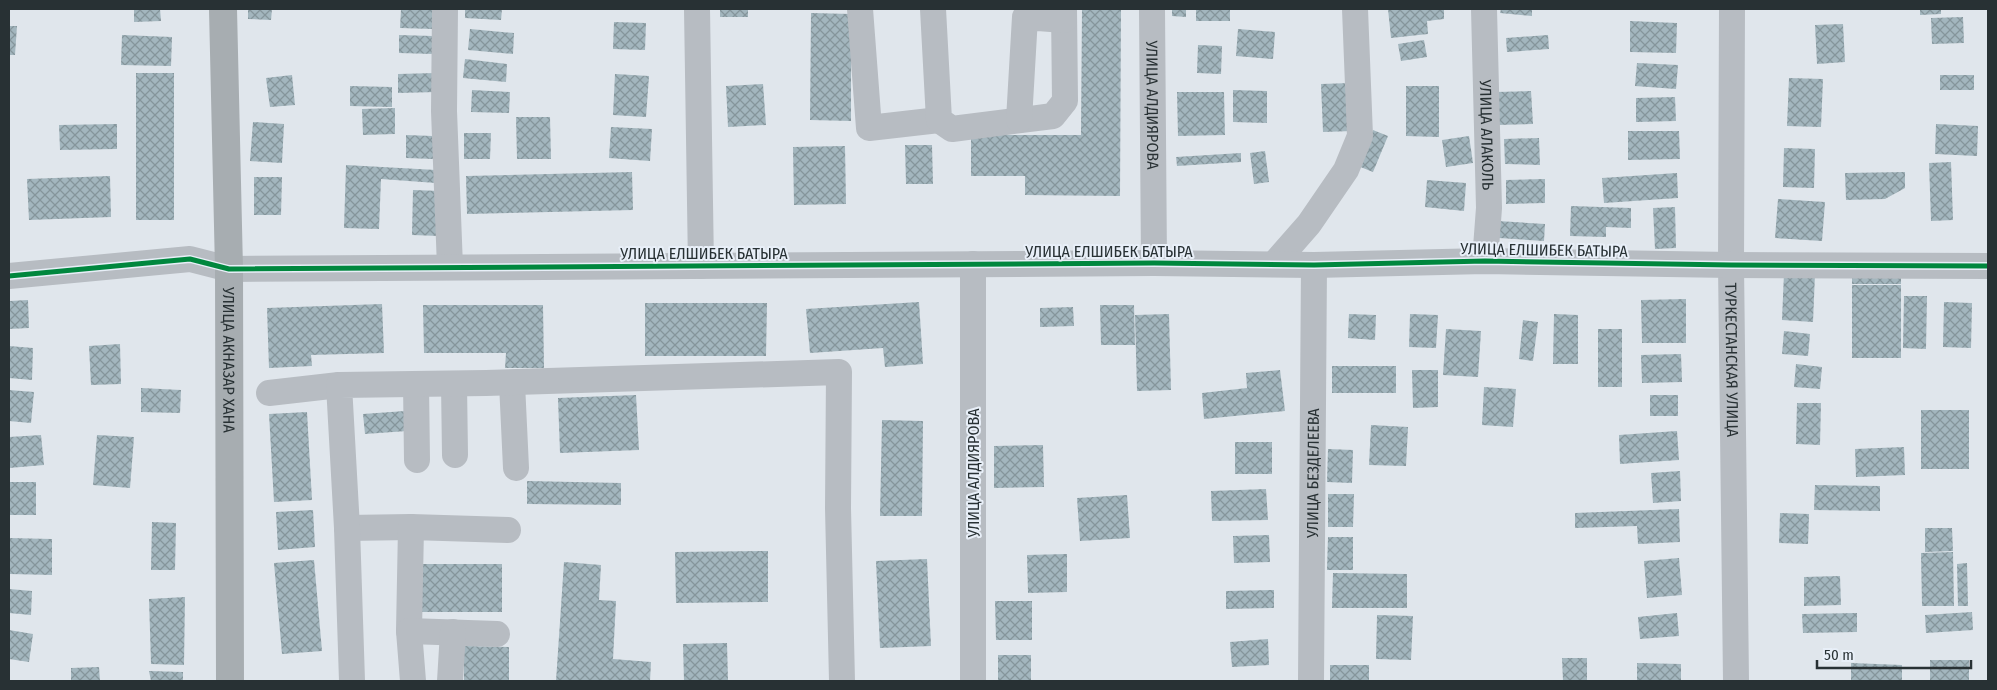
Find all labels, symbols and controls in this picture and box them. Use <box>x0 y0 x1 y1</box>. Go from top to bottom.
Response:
street label: УЛИЦА АЛДИЯРОВА <box>1143 39 1163 170</box>
street label: УЛИЦА АЛАКОЛЬ <box>1476 78 1498 190</box>
street label: УЛИЦА ЕЛШИБЕК БАТЫРА <box>1459 239 1628 261</box>
street label: УЛИЦА ЕЛШИБЕК БАТЫРА <box>1024 242 1193 261</box>
street label: УЛИЦА ЕЛШИБЕК БАТЫРА <box>619 244 788 263</box>
street label: ТУРКЕСТАНСКАЯ УЛИЦА <box>1722 283 1743 438</box>
street label: УЛИЦА АКНАЗАР ХАНА <box>220 286 239 434</box>
street label: УЛИЦА АЛДИЯРОВА <box>964 408 983 539</box>
street label: УЛИЦА БЕЗДЕЛЕЕВА <box>1303 408 1322 539</box>
scale bar <box>1817 638 1971 670</box>
text: 50 m <box>1824 646 1854 664</box>

